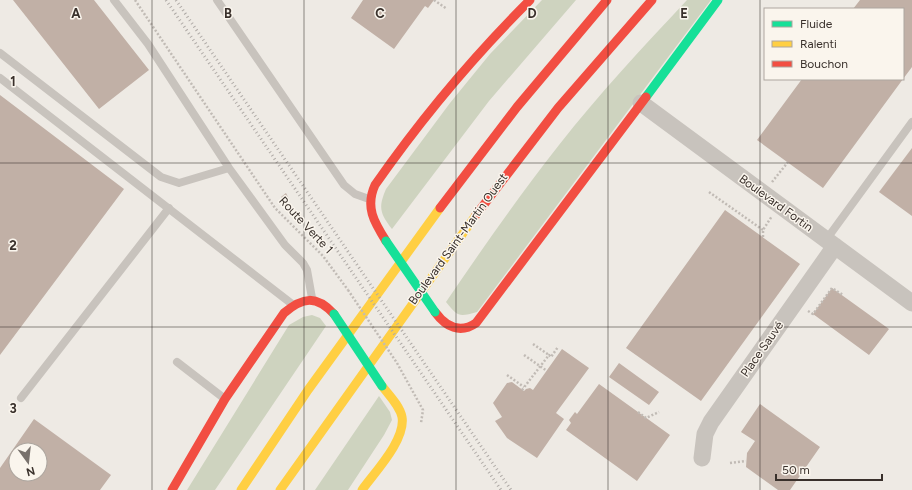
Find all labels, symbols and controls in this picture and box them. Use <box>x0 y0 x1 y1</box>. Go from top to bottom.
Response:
text: A <box>71 6 81 21</box>
text: B <box>224 6 232 21</box>
text: C <box>375 6 385 21</box>
text: D <box>527 6 537 21</box>
text: E <box>680 6 688 21</box>
legend <box>764 8 904 80</box>
text: Fluide <box>800 17 833 31</box>
text: Ralenti <box>800 37 837 51</box>
text: Bouchon <box>800 57 848 71</box>
text: 1 <box>10 74 16 89</box>
street label: Boulevard Saint-Martin Ouest <box>406 170 511 307</box>
street label: Boulevard Fortin <box>736 172 816 235</box>
street label: Route Verte 1 <box>276 194 336 256</box>
text: 2 <box>9 238 17 253</box>
street label: Place Sauvé <box>738 318 786 379</box>
text: 3 <box>9 401 17 416</box>
north arrow <box>8 442 48 482</box>
scale bar <box>776 456 882 482</box>
text: 50 m <box>782 463 810 477</box>
text: N <box>25 464 36 479</box>

